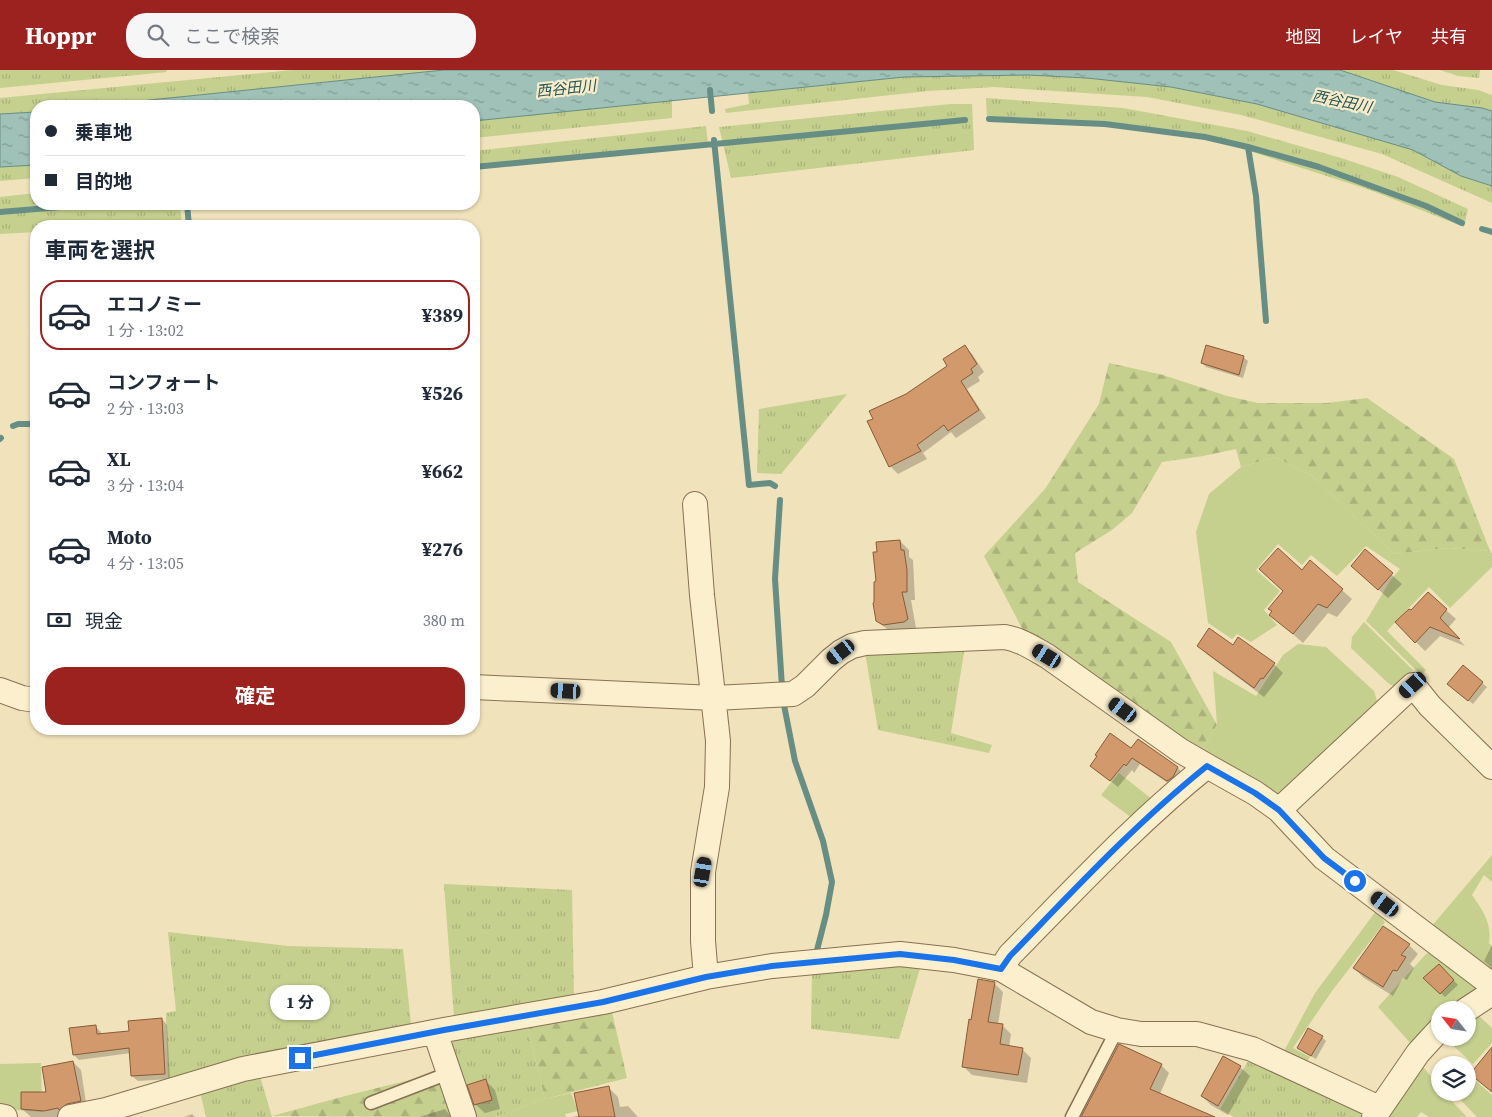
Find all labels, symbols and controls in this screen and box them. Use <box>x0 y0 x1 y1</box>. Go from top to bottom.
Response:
search box <box>126 13 476 58</box>
text: Hoppr <box>25 19 96 52</box>
icon: search <box>144 21 172 49</box>
text: ここで検索 <box>184 23 279 49</box>
text: 地図 <box>1286 24 1322 49</box>
text: レイヤ <box>1350 24 1403 49</box>
text: 共有 <box>1431 24 1467 49</box>
water label: 西谷田川 <box>535 74 599 102</box>
water label: 西谷田川 <box>1310 84 1375 118</box>
text: 乗車地 <box>75 119 132 145</box>
text: 目的地 <box>75 168 132 194</box>
text: 車両を選択 <box>45 235 155 265</box>
text: エコノミー <box>107 291 202 317</box>
icon: car <box>47 293 92 338</box>
text: ¥389 <box>422 302 463 328</box>
text: 1 分 · 13:02 <box>107 319 184 341</box>
text: コンフォート <box>107 369 220 395</box>
icon: car <box>47 371 92 416</box>
text: ¥526 <box>422 380 463 406</box>
text: 2 分 · 13:03 <box>107 397 184 419</box>
text: XL <box>107 446 130 472</box>
icon: car <box>47 449 92 494</box>
text: ¥662 <box>422 458 463 484</box>
text: 3 分 · 13:04 <box>107 474 184 496</box>
text: Moto <box>107 524 152 550</box>
icon: car <box>47 527 92 572</box>
text: ¥276 <box>422 536 463 562</box>
text: 4 分 · 13:05 <box>107 552 184 574</box>
icon: cash <box>45 606 73 634</box>
text: 現金 <box>85 608 123 634</box>
text: 380 m <box>423 609 465 631</box>
car <box>824 637 857 667</box>
car <box>1030 642 1063 670</box>
button: 確定 <box>45 667 465 725</box>
car <box>1396 669 1429 701</box>
car <box>550 683 581 699</box>
car <box>1106 695 1139 725</box>
car <box>693 856 712 888</box>
route start <box>1344 870 1366 892</box>
car <box>1368 889 1401 919</box>
callout: 1 分 <box>270 986 330 1020</box>
text: 1 分 <box>286 991 314 1013</box>
north arrow <box>1431 1001 1476 1046</box>
map controls <box>1431 1001 1476 1101</box>
route end <box>289 1047 311 1069</box>
button: layers <box>1431 1056 1476 1101</box>

